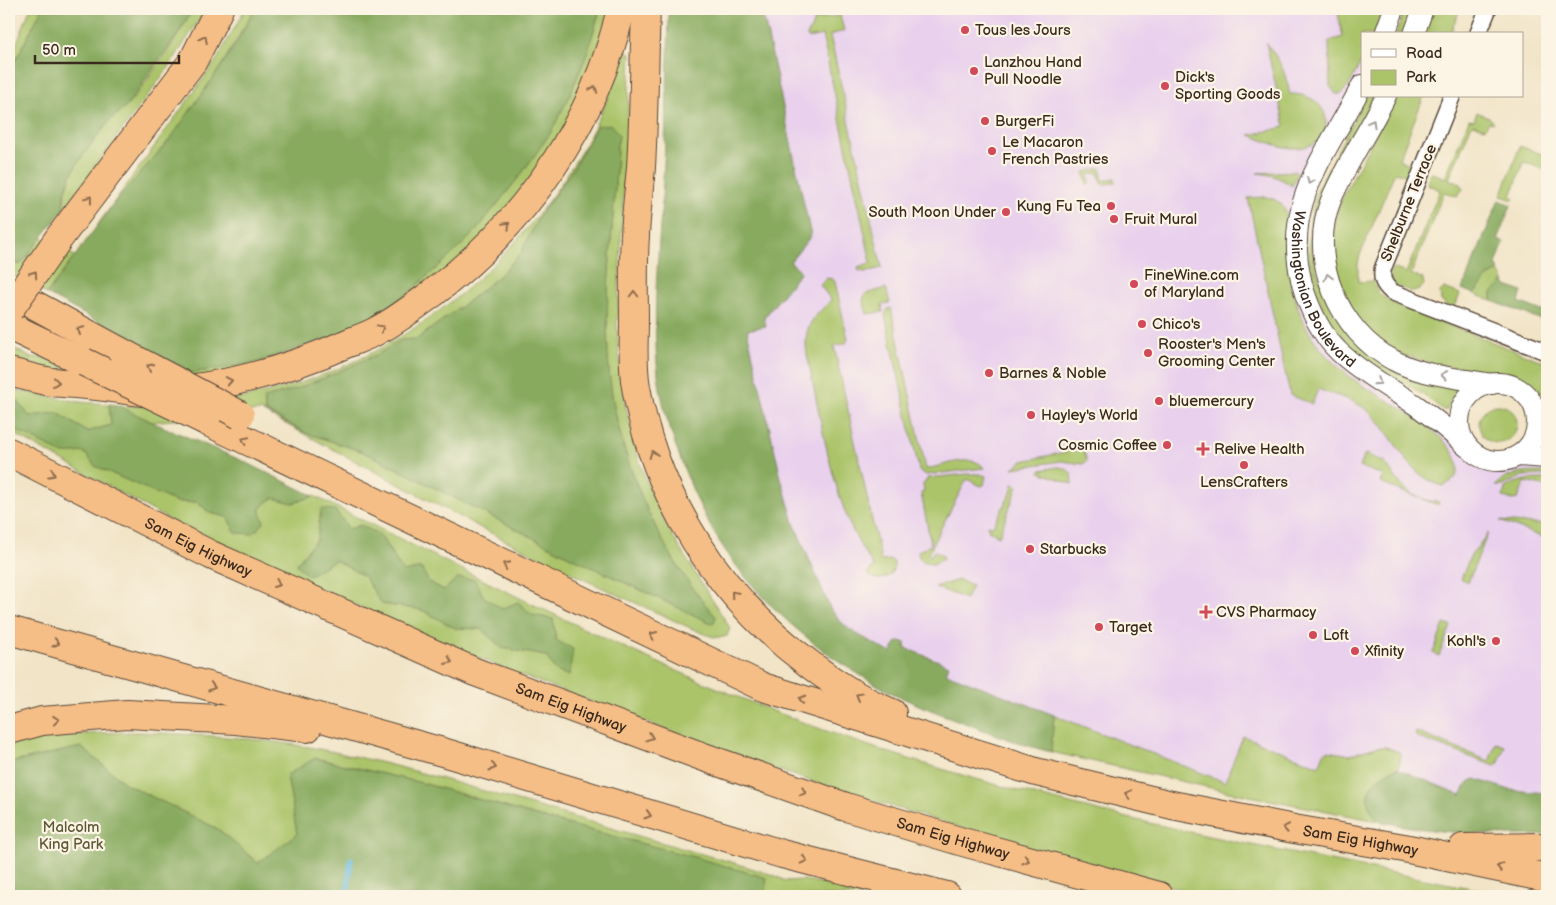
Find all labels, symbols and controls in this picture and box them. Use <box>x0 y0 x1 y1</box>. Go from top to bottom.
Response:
place label: Tous les Jours <box>975 21 1071 40</box>
marker: Tous les Jours <box>959 24 971 36</box>
scale bar <box>35 32 179 64</box>
legend <box>1361 32 1524 98</box>
one-way arrow <box>198 36 208 45</box>
text: 50 m <box>42 41 76 60</box>
text: Road <box>1406 44 1442 63</box>
place label: Lanzhou Hand Pull Noodle <box>984 53 1082 89</box>
marker: Lanzhou Hand Pull Noodle <box>968 65 980 77</box>
place label: Dick's Sporting Goods <box>1175 68 1281 104</box>
text: Park <box>1406 68 1437 87</box>
marker: Dick's Sporting Goods <box>1159 80 1171 92</box>
one-way arrow <box>588 86 598 94</box>
place label: BurgerFi <box>995 112 1054 131</box>
marker: BurgerFi <box>979 115 991 127</box>
one-way arrow <box>1366 119 1376 128</box>
place label: Le Macaron French Pastries <box>1002 133 1109 169</box>
street label: Shelburne Terrace <box>1377 141 1441 264</box>
marker: Le Macaron French Pastries <box>986 145 998 157</box>
one-way arrow <box>1305 176 1316 185</box>
one-way arrow <box>83 196 91 205</box>
place label: Kung Fu Tea <box>1017 197 1101 216</box>
marker: Kung Fu Tea <box>1105 200 1117 212</box>
place label: South Moon Under <box>868 203 997 222</box>
marker: South Moon Under <box>1000 206 1012 218</box>
street label: Washingtonian Boulevard <box>1287 209 1360 372</box>
place label: Fruit Mural <box>1124 210 1197 229</box>
marker: Fruit Mural <box>1108 213 1120 225</box>
one-way arrow <box>501 222 510 231</box>
place label: FineWine.com of Maryland <box>1144 266 1239 302</box>
one-way arrow <box>28 271 37 280</box>
one-way arrow <box>1323 272 1334 281</box>
marker: FineWine.com of Maryland <box>1128 278 1140 290</box>
one-way arrow <box>629 290 639 298</box>
place label: Chico's <box>1152 315 1201 334</box>
marker: Chico's <box>1136 318 1148 330</box>
one-way arrow <box>376 324 385 334</box>
one-way arrow <box>77 326 86 336</box>
place label: Rooster's Men's Grooming Center <box>1158 335 1276 371</box>
marker: Rooster's Men's Grooming Center <box>1142 347 1154 359</box>
one-way arrow <box>147 363 156 373</box>
place label: Barnes & Noble <box>999 364 1106 383</box>
marker: Barnes & Noble <box>983 367 995 379</box>
one-way arrow <box>1440 371 1449 381</box>
one-way arrow <box>1373 375 1382 385</box>
one-way arrow <box>53 376 61 387</box>
one-way arrow <box>224 377 233 387</box>
place label: bluemercury <box>1169 392 1254 411</box>
marker: bluemercury <box>1153 395 1165 407</box>
place label: Hayley's World <box>1041 406 1138 425</box>
marker: Hayley's World <box>1025 409 1037 421</box>
one-way arrow <box>241 436 250 446</box>
place label: Cosmic Coffee <box>1058 436 1157 455</box>
marker: Cosmic Coffee <box>1161 439 1173 451</box>
place label: Relive Health <box>1214 440 1304 459</box>
marker: Relive Health <box>1196 442 1210 456</box>
one-way arrow <box>649 450 659 459</box>
marker: LensCrafters <box>1238 459 1250 471</box>
one-way arrow <box>47 468 56 478</box>
place label: LensCrafters <box>1200 473 1288 492</box>
street label: Sam Eig Highway <box>142 513 255 581</box>
place label: Starbucks <box>1040 540 1107 559</box>
marker: Starbucks <box>1024 543 1036 555</box>
one-way arrow <box>502 561 511 571</box>
one-way arrow <box>272 577 281 588</box>
one-way arrow <box>730 591 739 600</box>
place label: CVS Pharmacy <box>1216 603 1316 622</box>
marker: CVS Pharmacy <box>1200 606 1212 618</box>
place label: Target <box>1109 618 1153 637</box>
marker: Target <box>1093 621 1105 633</box>
place label: Loft <box>1323 626 1349 645</box>
marker: Loft <box>1307 629 1319 641</box>
one-way arrow <box>649 631 658 641</box>
place label: Kohl's <box>1447 632 1487 651</box>
marker: Kohl's <box>1490 635 1502 647</box>
one-way arrow <box>51 638 59 648</box>
place label: Xfinity <box>1364 642 1404 661</box>
marker: Xfinity <box>1349 645 1361 657</box>
one-way arrow <box>444 654 453 665</box>
street label: Sam Eig Highway <box>513 678 629 737</box>
one-way arrow <box>208 681 217 692</box>
one-way arrow <box>855 693 864 703</box>
one-way arrow <box>798 695 806 705</box>
one-way arrow <box>53 715 61 726</box>
one-way arrow <box>646 731 654 741</box>
one-way arrow <box>488 761 497 771</box>
one-way arrow <box>799 786 807 796</box>
one-way arrow <box>1123 789 1132 800</box>
one-way arrow <box>644 809 652 819</box>
street label: Sam Eig Highway <box>894 813 1012 864</box>
park label: Malcolm King Park <box>39 818 104 854</box>
street label: Sam Eig Highway <box>1301 821 1420 860</box>
one-way arrow <box>1282 823 1291 834</box>
one-way arrow <box>800 854 809 865</box>
one-way arrow <box>1021 854 1029 864</box>
one-way arrow <box>1495 863 1504 873</box>

